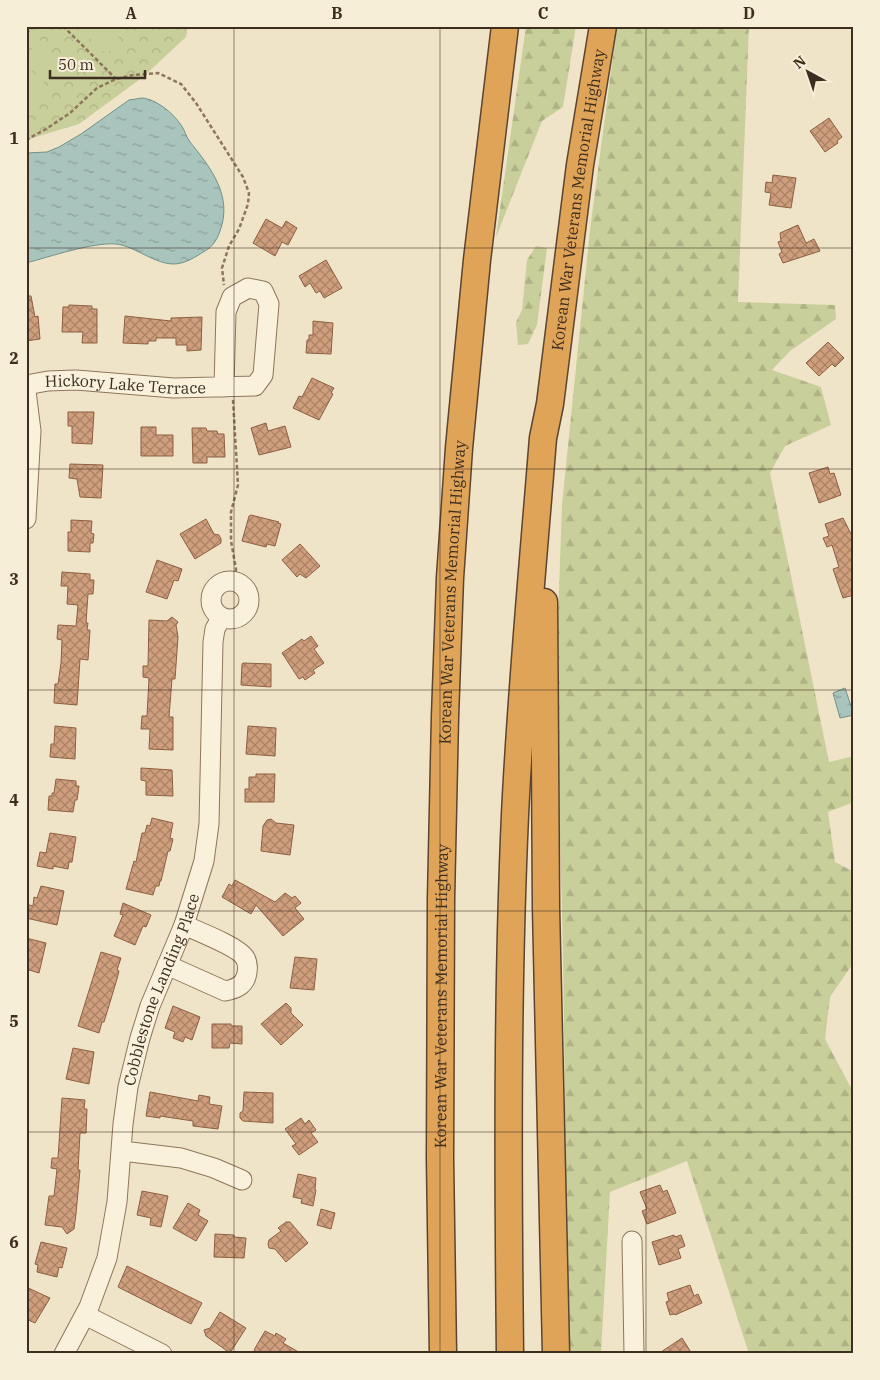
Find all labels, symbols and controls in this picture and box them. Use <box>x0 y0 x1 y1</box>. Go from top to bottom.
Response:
text: A <box>125 3 137 23</box>
text: B <box>331 3 343 23</box>
text: C <box>538 3 548 23</box>
text: D <box>743 3 755 23</box>
street label: Korean War Veterans Memorial Highway <box>547 47 609 352</box>
scale bar <box>50 48 145 80</box>
north arrow <box>782 48 832 98</box>
text: N <box>790 52 810 72</box>
text: 50 m <box>58 55 94 74</box>
text: 1 <box>9 128 19 148</box>
text: 2 <box>9 348 19 368</box>
street label: Hickory Lake Terrace <box>45 370 206 398</box>
street label: Korean War Veterans Memorial Highway <box>434 439 470 745</box>
text: 3 <box>9 569 19 589</box>
text: 4 <box>9 790 19 810</box>
street label: Korean War Veterans Memorial Highway <box>430 843 452 1148</box>
street label: Cobblestone Landing Place <box>119 891 203 1088</box>
text: 5 <box>9 1011 19 1031</box>
text: 6 <box>9 1232 19 1252</box>

